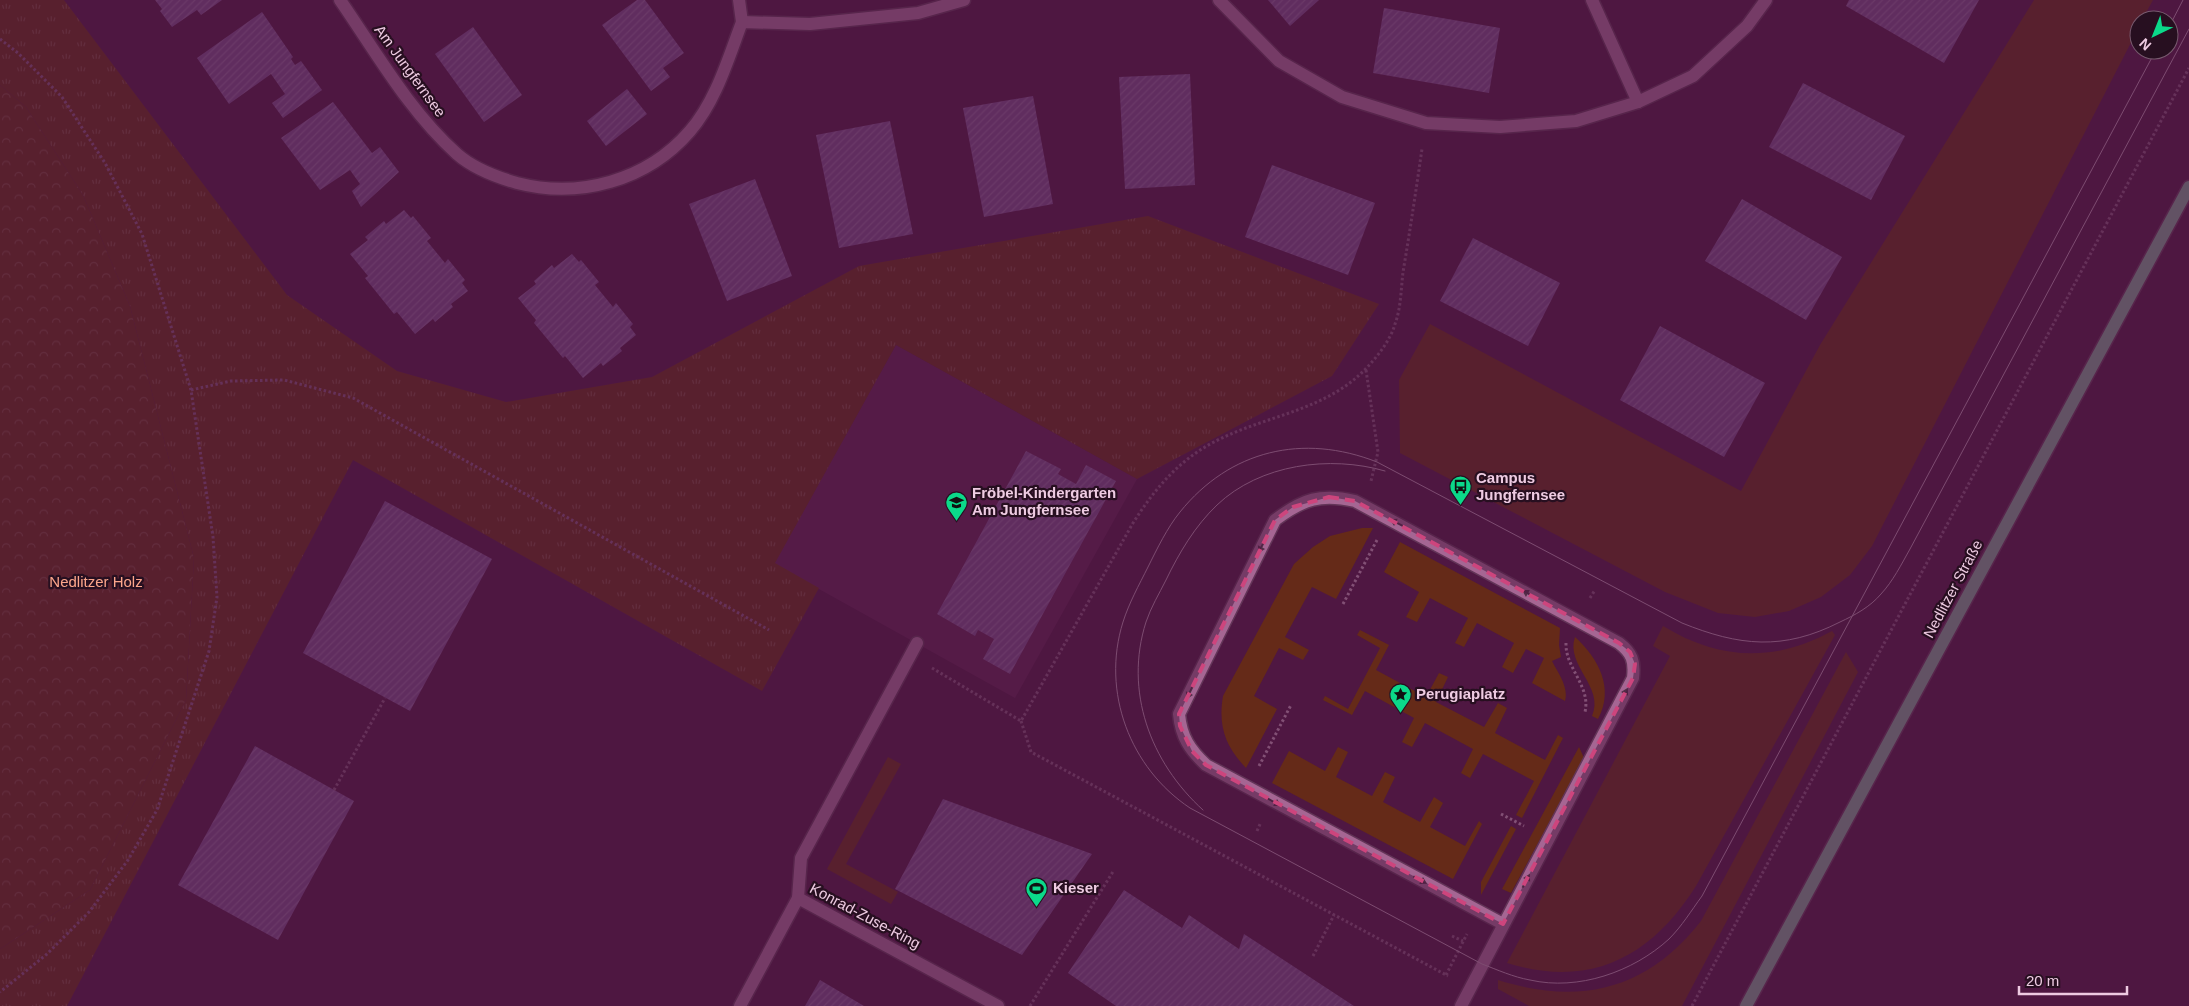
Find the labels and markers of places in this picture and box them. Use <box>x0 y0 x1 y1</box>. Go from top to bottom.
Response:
place label: Campus Jungfernsee <box>1476 469 1565 503</box>
bus stop icon: Campus Jungfernsee <box>1448 475 1472 506</box>
place label: Fröbel-Kindergarten Am Jungfernsee <box>972 484 1116 518</box>
school or university icon: Fröbel-Kindergarten Am Jungfernsee <box>944 490 968 521</box>
place icon: Perugiaplatz <box>1388 682 1412 713</box>
place label: Perugiaplatz <box>1416 685 1505 702</box>
sports icon: Kieser <box>1025 876 1049 907</box>
place label: Kieser <box>1053 879 1099 896</box>

